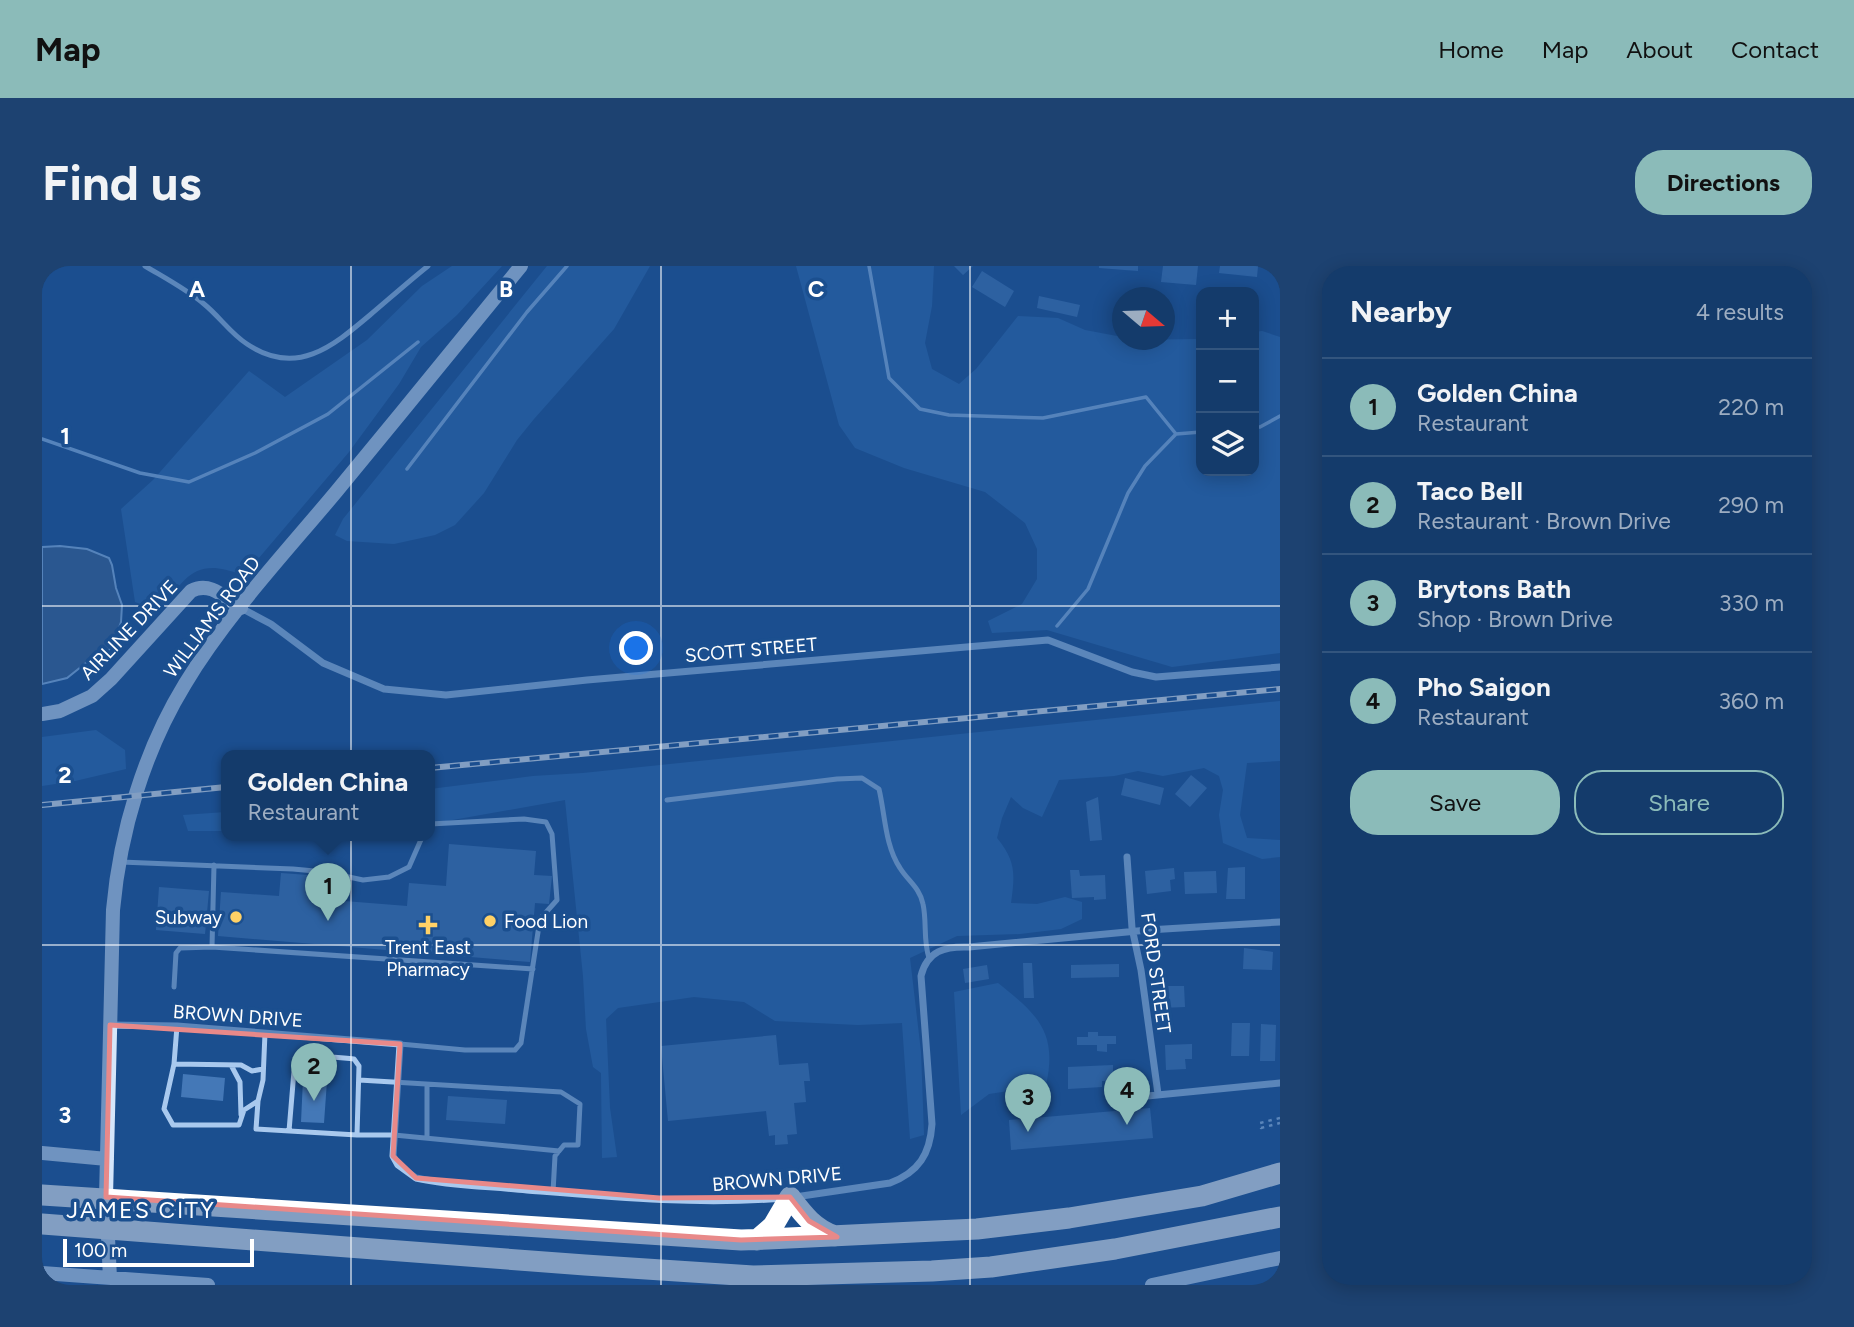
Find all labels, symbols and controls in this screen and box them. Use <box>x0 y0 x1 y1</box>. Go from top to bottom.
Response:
text: Map <box>35 30 101 69</box>
text: Home <box>1438 35 1504 64</box>
text: Map <box>1542 35 1588 64</box>
text: About <box>1626 35 1693 64</box>
text: Contact <box>1731 35 1819 64</box>
button: Directions <box>1635 150 1812 215</box>
text: Find us <box>42 153 201 212</box>
text: A <box>189 275 206 303</box>
text: B <box>499 275 513 303</box>
text: C <box>808 275 825 303</box>
north arrow <box>1112 287 1175 350</box>
map controls <box>1196 287 1259 476</box>
button: + <box>1196 287 1259 350</box>
text: Nearby <box>1350 293 1452 330</box>
text: 4 results <box>1696 298 1784 326</box>
button: − <box>1196 350 1259 413</box>
text: Golden China <box>1417 377 1578 409</box>
text: 1 <box>1368 393 1378 421</box>
text: 220 m <box>1718 393 1784 421</box>
text: Restaurant <box>1417 409 1529 437</box>
button: layers <box>1196 413 1259 476</box>
text: 1 <box>60 422 70 450</box>
text: Taco Bell <box>1417 475 1523 507</box>
text: 2 <box>1366 491 1380 519</box>
text: 290 m <box>1718 491 1784 519</box>
text: Restaurant · Brown Drive <box>1417 507 1671 535</box>
street label: WILLIAMS ROAD <box>159 552 265 682</box>
text: Brytons Bath <box>1417 573 1571 605</box>
street label: AIRLINE DRIVE <box>76 575 182 685</box>
text: 3 <box>1367 589 1379 617</box>
text: 330 m <box>1719 589 1784 617</box>
text: Shop · Brown Drive <box>1417 605 1613 633</box>
your location <box>619 631 653 665</box>
street label: SCOTT STREET <box>684 633 819 667</box>
text: Pho Saigon <box>1417 671 1551 703</box>
text: 4 <box>1366 687 1380 715</box>
text: 360 m <box>1718 687 1784 715</box>
text: Restaurant <box>1417 703 1529 731</box>
popup <box>221 750 435 841</box>
text: 2 <box>58 761 72 789</box>
text: Golden China <box>248 766 408 798</box>
button: Save <box>1350 770 1560 835</box>
button: Share <box>1574 770 1784 835</box>
text: Restaurant <box>248 798 360 826</box>
pin: 1 <box>305 863 351 921</box>
place label: Subway <box>155 906 222 929</box>
marker: Subway <box>228 909 244 925</box>
place label: Food Lion <box>504 910 588 933</box>
street label: FORD STREET <box>1136 911 1176 1035</box>
marker: Food Lion <box>482 913 498 929</box>
marker: Trent East Pharmacy <box>420 917 436 933</box>
place label: Trent East Pharmacy <box>385 936 471 981</box>
street label: BROWN DRIVE <box>172 1000 304 1032</box>
pin: 2 <box>291 1043 337 1101</box>
pin: 4 <box>1104 1067 1150 1125</box>
pin: 3 <box>1005 1074 1051 1132</box>
text: 3 <box>59 1101 71 1129</box>
street label: BROWN DRIVE <box>711 1162 843 1196</box>
district label: JAMES CITY <box>66 1196 216 1224</box>
scale bar <box>63 1236 254 1268</box>
text: 100 m <box>74 1239 127 1262</box>

